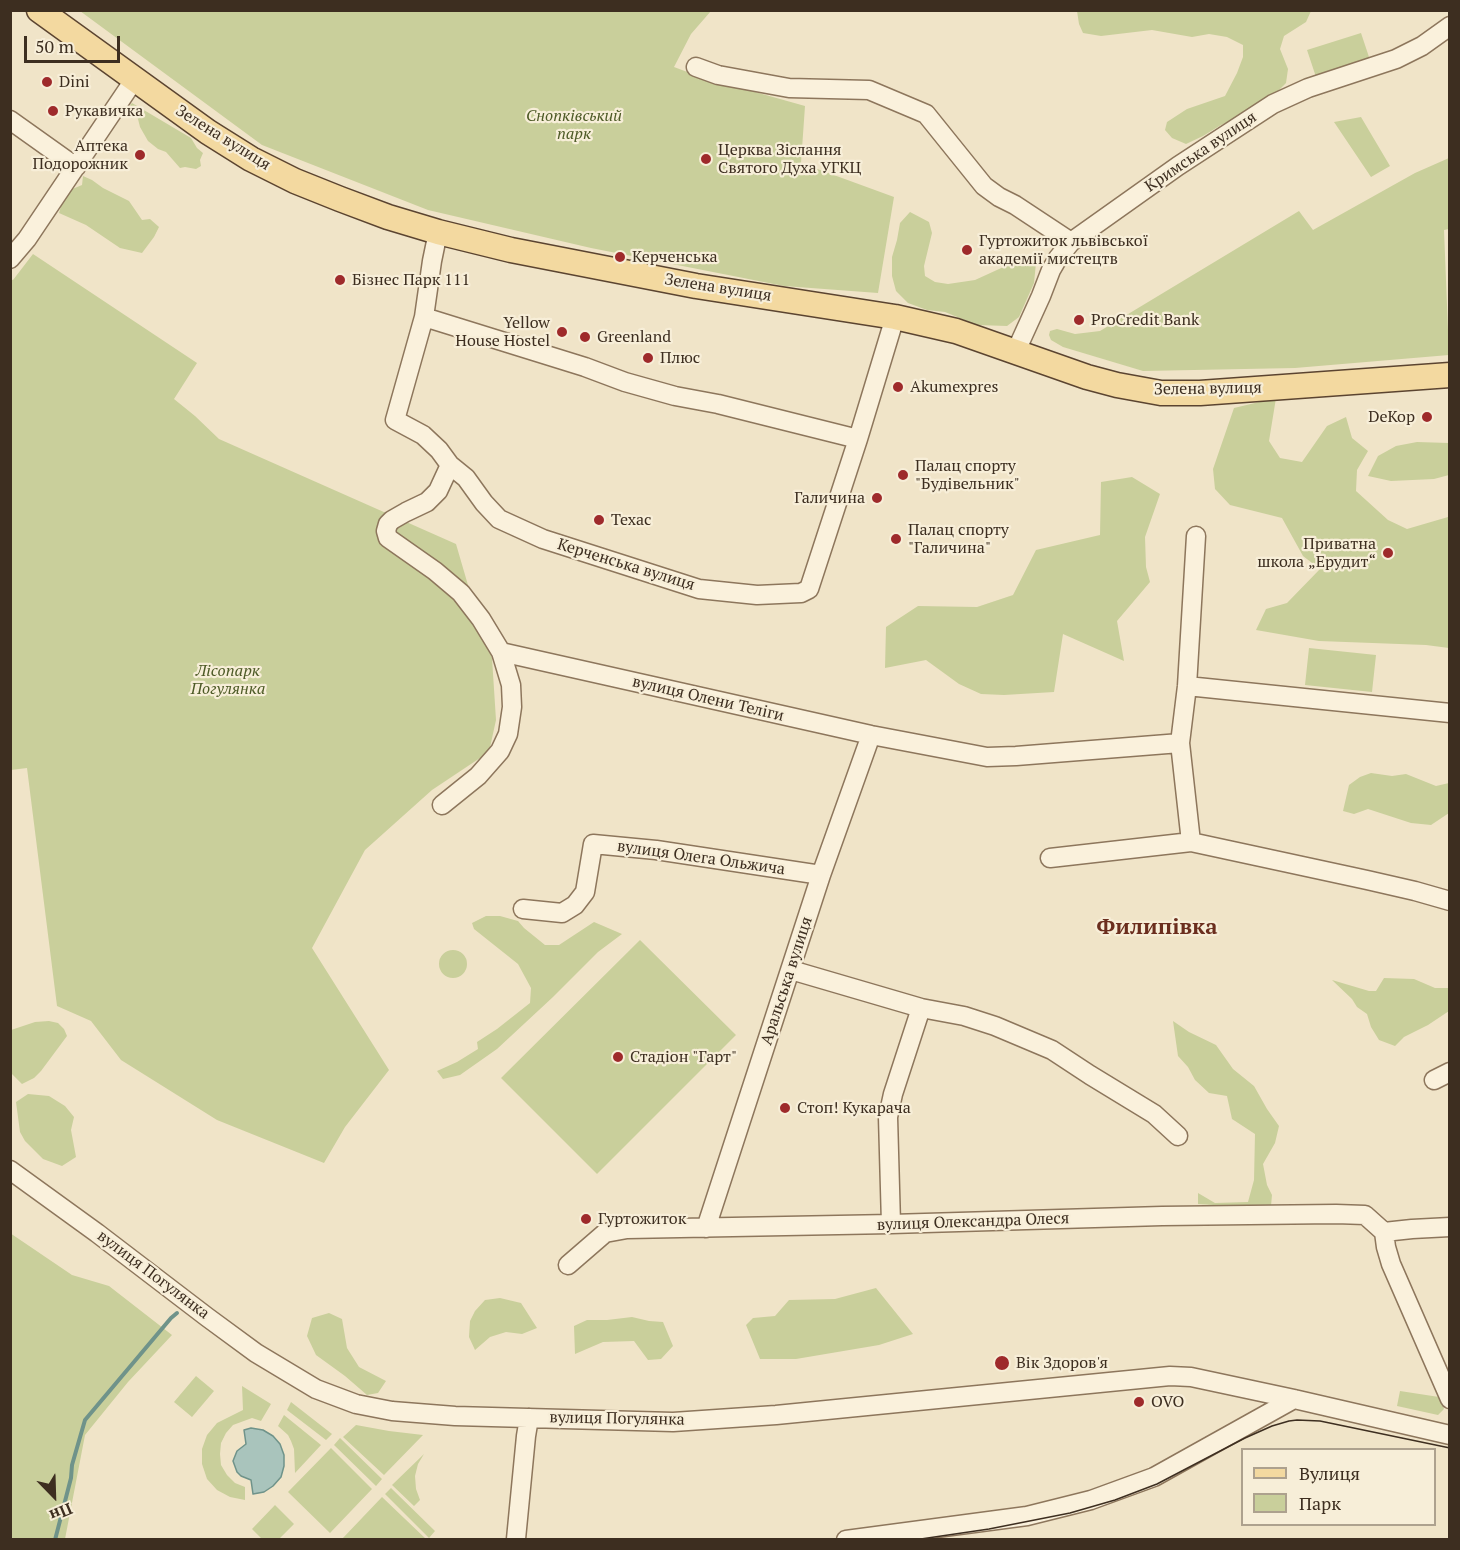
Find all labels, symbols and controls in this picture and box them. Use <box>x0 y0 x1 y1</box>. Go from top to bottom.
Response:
scale bar <box>27 24 123 62</box>
text: 50 m <box>35 34 74 58</box>
place label: Dini <box>59 72 89 92</box>
marker: Dini <box>40 75 54 89</box>
place label: Рукавичка <box>65 101 143 121</box>
street label: Зелена вулиця <box>172 101 274 175</box>
marker: Рукавичка <box>46 104 60 118</box>
park label: Снопківський парк <box>526 106 622 144</box>
street label: Кримська вулиця <box>1142 108 1260 196</box>
place label: Аптека Подорожник <box>33 136 128 174</box>
place label: Церква Зіслання Святого Духа УГКЦ <box>718 140 861 178</box>
marker: Аптека Подорожник <box>133 148 147 162</box>
marker: Церква Зіслання Святого Духа УГКЦ <box>699 152 713 166</box>
place label: Гуртожиток львівської академії мистецтв <box>979 231 1148 269</box>
marker: Гуртожиток львівської академії мистецтв <box>960 243 974 257</box>
place label: Керченська <box>632 247 718 267</box>
marker: Керченська <box>613 250 627 264</box>
place label: Бізнес Парк 111 <box>352 270 470 290</box>
street label: Зелена вулиця <box>663 270 773 306</box>
marker: Бізнес Парк 111 <box>333 273 347 287</box>
place label: ProCredit Bank <box>1091 310 1199 330</box>
place label: Yellow House Hostel <box>455 313 550 351</box>
marker: ProCredit Bank <box>1072 313 1086 327</box>
marker: Yellow House Hostel <box>555 325 569 339</box>
place label: Greenland <box>597 327 671 347</box>
marker: Greenland <box>578 330 592 344</box>
place label: Плюс <box>660 348 700 368</box>
marker: Плюс <box>641 351 655 365</box>
place label: Akumexpres <box>910 377 998 397</box>
street label: Зелена вулиця <box>1154 378 1262 400</box>
marker: Akumexpres <box>891 380 905 394</box>
place label: DeKop <box>1368 407 1415 427</box>
marker: DeKop <box>1420 410 1434 424</box>
place label: Палац спорту "Будівельник" <box>915 456 1020 494</box>
marker: Палац спорту "Будівельник" <box>896 468 910 482</box>
place label: Галичина <box>794 488 865 508</box>
marker: Галичина <box>870 491 884 505</box>
place label: Техас <box>611 510 651 530</box>
marker: Техас <box>592 513 606 527</box>
place label: Палац спорту "Галичина" <box>908 520 1009 558</box>
marker: Палац спорту "Галичина" <box>889 532 903 546</box>
place label: Приватна школа „Ерудит“ <box>1257 534 1376 572</box>
street label: Керченська вулиця <box>555 535 697 595</box>
marker: Приватна школа „Ерудит“ <box>1381 546 1395 560</box>
park label: Лісопарк Погулянка <box>191 661 265 699</box>
street label: вулиця Олени Теліги <box>630 672 786 726</box>
street label: вулиця Олега Ольжича <box>616 837 786 879</box>
street label: Аральська вулиця <box>757 914 817 1048</box>
district label: Филипівка <box>1097 915 1217 941</box>
place label: Стадіон "Гарт" <box>630 1047 737 1067</box>
marker: Стадіон "Гарт" <box>611 1050 625 1064</box>
place label: Стоп! Кукарача <box>797 1098 911 1118</box>
marker: Стоп! Кукарача <box>778 1101 792 1115</box>
place label: Гуртожиток <box>598 1209 686 1229</box>
street label: вулиця Олександра Олеся <box>876 1209 1070 1235</box>
marker: Гуртожиток <box>579 1212 593 1226</box>
street label: вулиця Погулянка <box>93 1227 213 1323</box>
place label: Вік Здоров'я <box>1016 1353 1108 1373</box>
marker: Вік Здоров'я <box>993 1354 1011 1372</box>
place label: OVO <box>1151 1392 1184 1412</box>
marker: OVO <box>1132 1395 1146 1409</box>
street label: вулиця Погулянка <box>549 1408 685 1430</box>
legend <box>1241 1448 1436 1526</box>
text: Вулиця <box>1299 1461 1360 1485</box>
north arrow <box>24 1466 84 1526</box>
text: Парк <box>1299 1491 1341 1515</box>
text: Пн <box>46 1498 76 1527</box>

